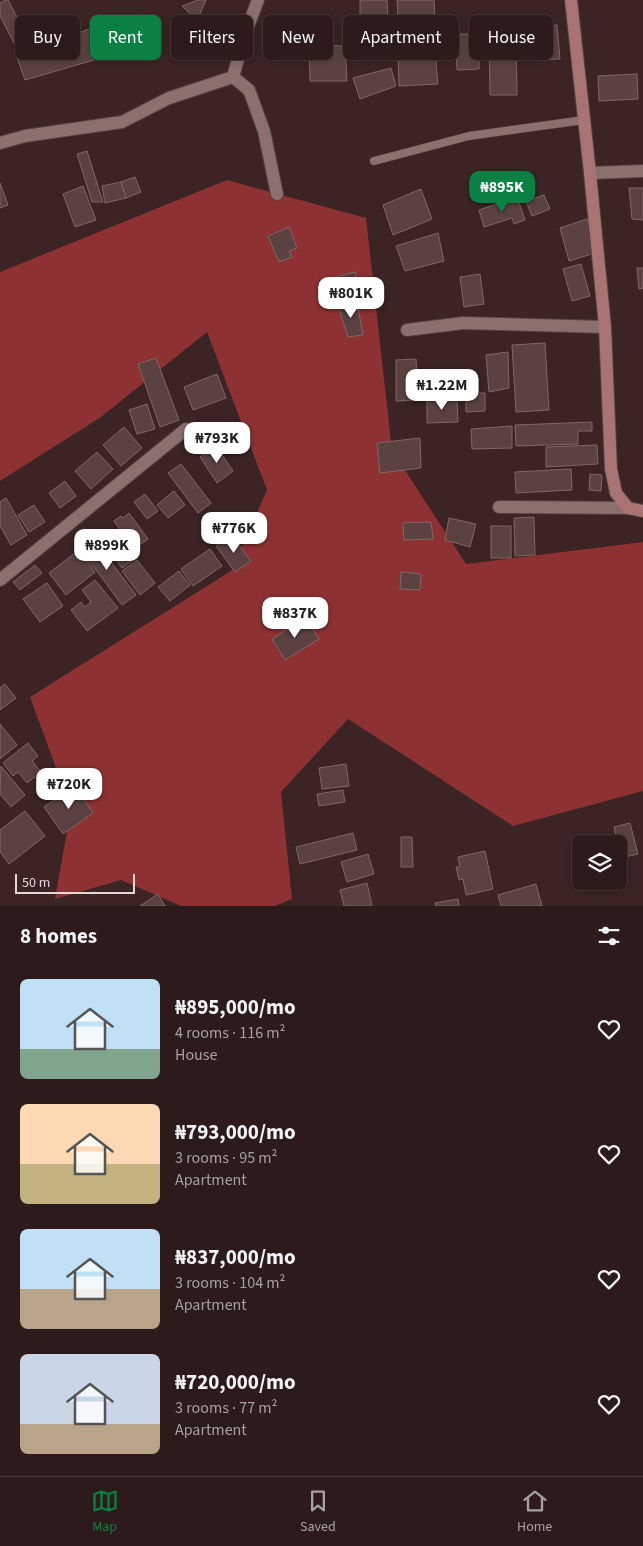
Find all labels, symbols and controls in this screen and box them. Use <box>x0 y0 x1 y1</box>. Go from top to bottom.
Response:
chip: Buy <box>15 15 80 60</box>
chip: Rent <box>90 15 161 60</box>
chip: Filters <box>171 15 253 60</box>
chip: New <box>263 15 333 60</box>
chip: Apartment <box>343 15 459 60</box>
chip: House <box>469 15 553 60</box>
pin: ₦895K <box>467 170 537 213</box>
text: ₦895K <box>480 176 524 198</box>
pin: ₦801K <box>316 276 386 319</box>
text: ₦801K <box>329 282 373 304</box>
pin: ₦1.22M <box>401 368 483 411</box>
text: ₦1.22M <box>417 374 467 396</box>
pin: ₦793K <box>182 422 252 464</box>
text: ₦793K <box>195 427 239 449</box>
pin: ₦776K <box>199 512 269 554</box>
text: ₦776K <box>212 517 256 539</box>
pin: ₦899K <box>72 528 142 571</box>
text: ₦899K <box>85 534 129 556</box>
pin: ₦837K <box>260 596 330 639</box>
text: ₦837K <box>273 602 317 624</box>
pin: ₦720K <box>34 768 104 810</box>
text: ₦720K <box>47 773 91 795</box>
map controls <box>572 835 627 890</box>
button: layers <box>572 835 627 890</box>
scale bar <box>15 871 135 894</box>
text: 50 m <box>22 873 50 893</box>
text: 8 homes <box>20 921 97 951</box>
icon: filters <box>595 922 623 950</box>
text: ₦895,000/mo <box>175 992 296 1022</box>
icon: home <box>60 999 120 1059</box>
icon: heart <box>595 1015 623 1043</box>
text: 4 rooms · 116 m² <box>175 1022 285 1044</box>
text: House <box>175 1044 217 1066</box>
text: ₦793,000/mo <box>175 1117 296 1147</box>
icon: home <box>60 1124 120 1184</box>
icon: heart <box>595 1140 623 1168</box>
text: 3 rooms · 95 m² <box>175 1147 277 1169</box>
text: Apartment <box>175 1169 247 1191</box>
text: ₦837,000/mo <box>175 1242 296 1272</box>
icon: home <box>60 1249 120 1309</box>
icon: heart <box>595 1265 623 1293</box>
text: 3 rooms · 104 m² <box>175 1272 285 1294</box>
text: Apartment <box>175 1294 247 1316</box>
text: ₦720,000/mo <box>175 1367 296 1397</box>
icon: home <box>60 1374 120 1434</box>
icon: heart <box>595 1390 623 1418</box>
text: 3 rooms · 77 m² <box>175 1397 277 1419</box>
text: Apartment <box>175 1419 247 1441</box>
tab: Map <box>91 1487 119 1537</box>
tab: Saved <box>300 1487 336 1537</box>
tab: Home <box>517 1487 552 1537</box>

